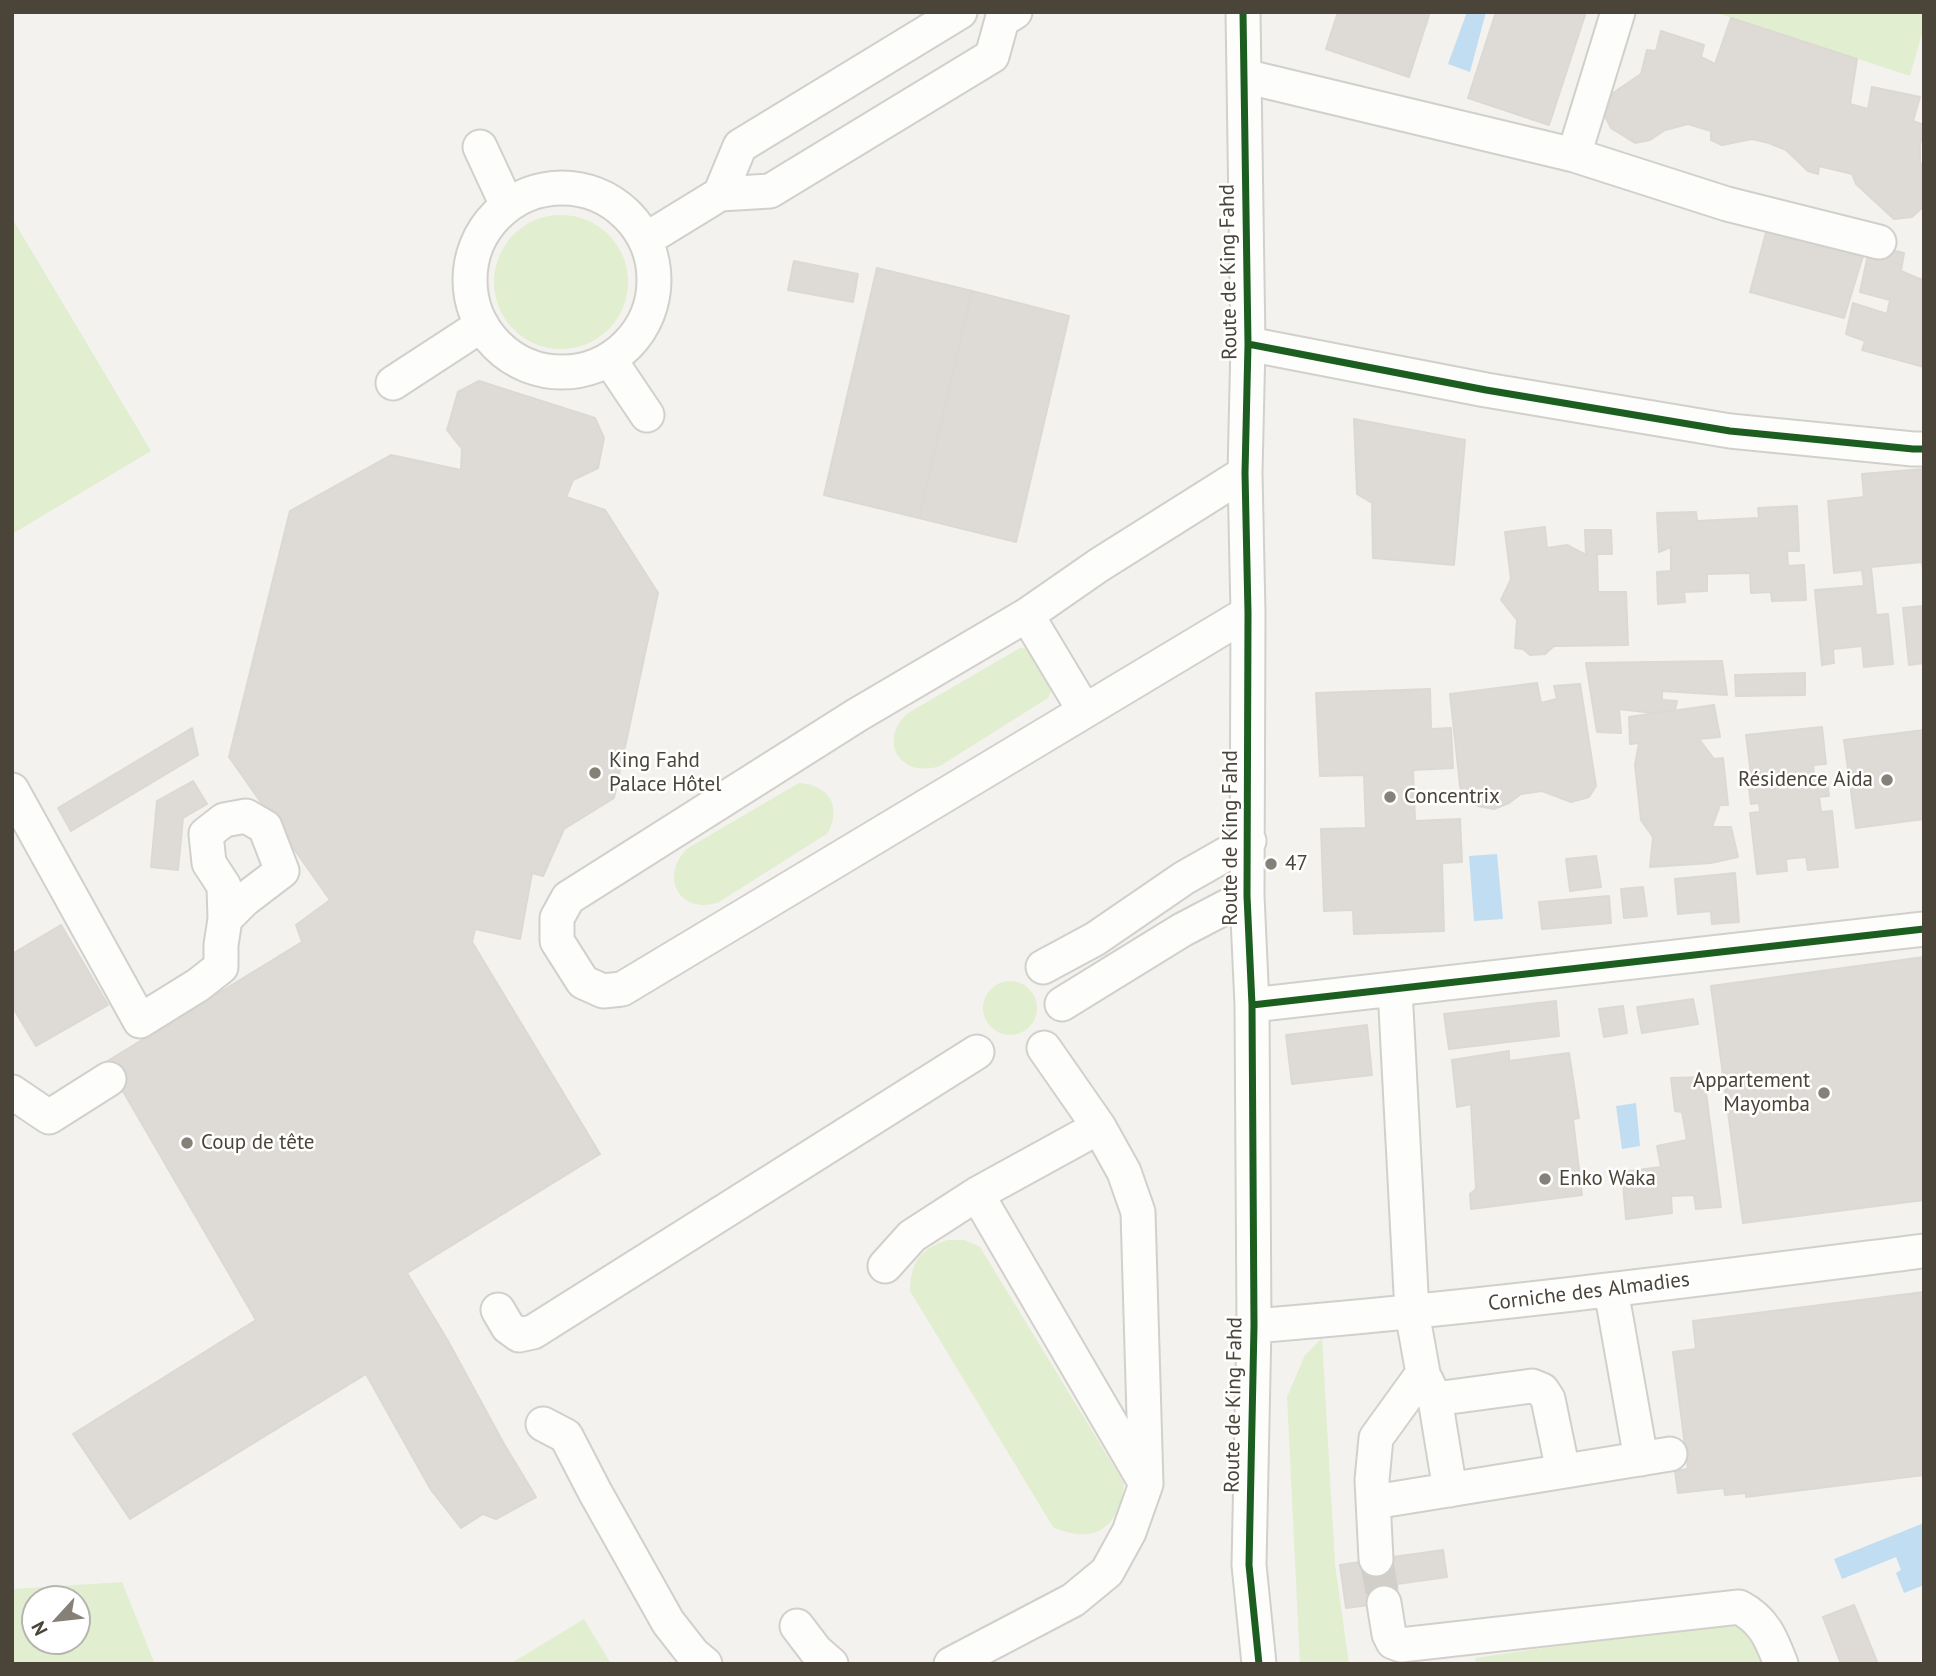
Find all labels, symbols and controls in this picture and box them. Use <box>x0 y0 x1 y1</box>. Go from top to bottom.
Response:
street label: Route de King Fahd <box>1215 184 1243 360</box>
place label: King Fahd Palace Hôtel <box>609 748 721 798</box>
street label: Route de King Fahd <box>1218 750 1244 926</box>
marker: King Fahd Palace Hôtel <box>587 765 603 781</box>
place label: Résidence Aida <box>1738 767 1873 793</box>
marker: Résidence Aida <box>1879 772 1895 788</box>
place label: Concentrix <box>1404 784 1500 810</box>
marker: Concentrix <box>1382 789 1398 805</box>
place label: 47 <box>1285 851 1308 877</box>
marker: 47 <box>1263 856 1279 872</box>
place label: Appartement Mayomba <box>1693 1068 1810 1118</box>
marker: Appartement Mayomba <box>1816 1085 1832 1101</box>
place label: Coup de tête <box>201 1130 314 1156</box>
marker: Coup de tête <box>179 1135 195 1151</box>
place label: Enko Waka <box>1559 1166 1656 1192</box>
marker: Enko Waka <box>1537 1171 1553 1187</box>
street label: Corniche des Almadies <box>1487 1267 1691 1317</box>
street label: Route de King Fahd <box>1220 1317 1248 1493</box>
north arrow <box>21 1585 91 1655</box>
text: N <box>26 1618 53 1640</box>

